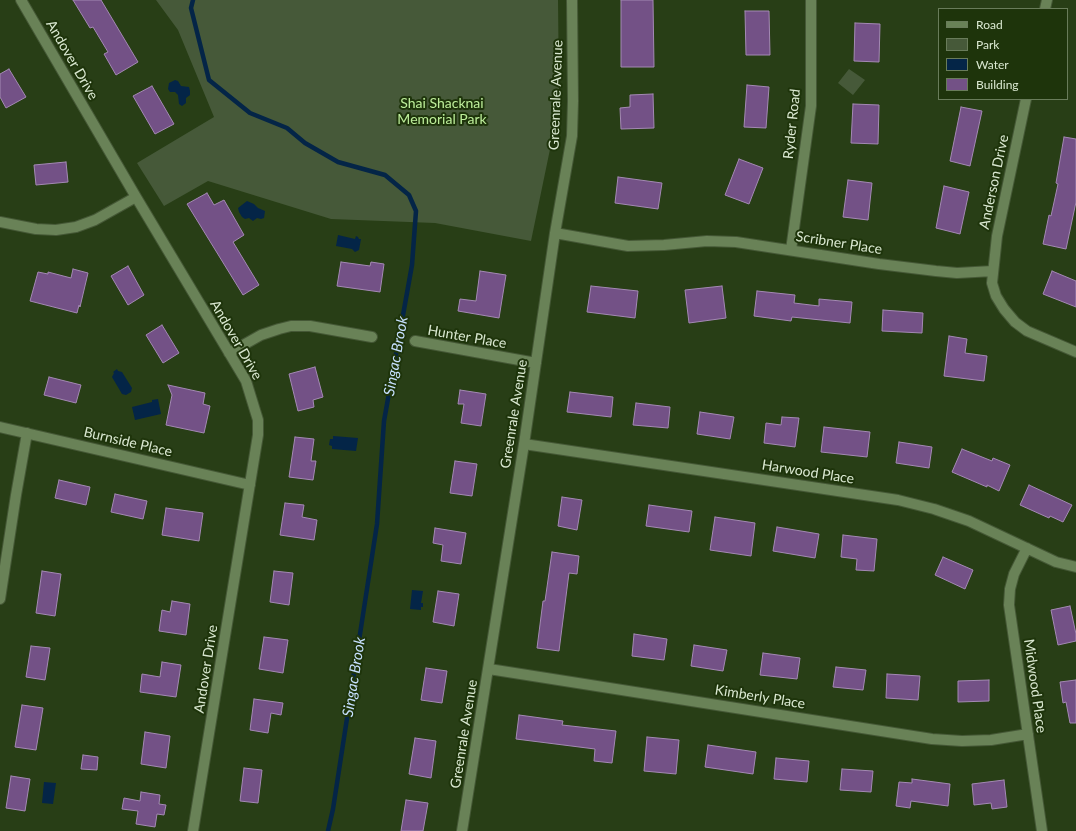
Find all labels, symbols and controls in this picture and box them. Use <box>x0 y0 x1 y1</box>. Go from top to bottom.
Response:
legend <box>938 8 1068 100</box>
street label: Andover Drive <box>42 17 102 103</box>
text: Road <box>976 17 1003 32</box>
text: Park <box>976 37 999 52</box>
street label: Greenrale Avenue <box>546 40 566 150</box>
text: Water <box>976 57 1009 72</box>
text: Building <box>976 77 1019 92</box>
street label: Ryder Road <box>780 88 804 160</box>
park label: Shai Shacknai Memorial Park <box>397 95 487 128</box>
street label: Anderson Drive <box>976 133 1012 231</box>
street label: Scribner Place <box>795 228 883 258</box>
street label: Andover Drive <box>206 297 266 383</box>
water label: Singac Brook <box>380 315 412 397</box>
street label: Hunter Place <box>426 322 508 352</box>
street label: Greenrale Avenue <box>497 358 531 470</box>
street label: Burnside Place <box>82 424 174 460</box>
street label: Harwood Place <box>761 456 855 488</box>
street label: Andover Drive <box>191 624 221 714</box>
water label: Singac Brook <box>339 636 369 718</box>
street label: Midwood Place <box>1020 638 1050 734</box>
street label: Greenrale Avenue <box>447 678 481 790</box>
street label: Kimberly Place <box>714 682 806 712</box>

